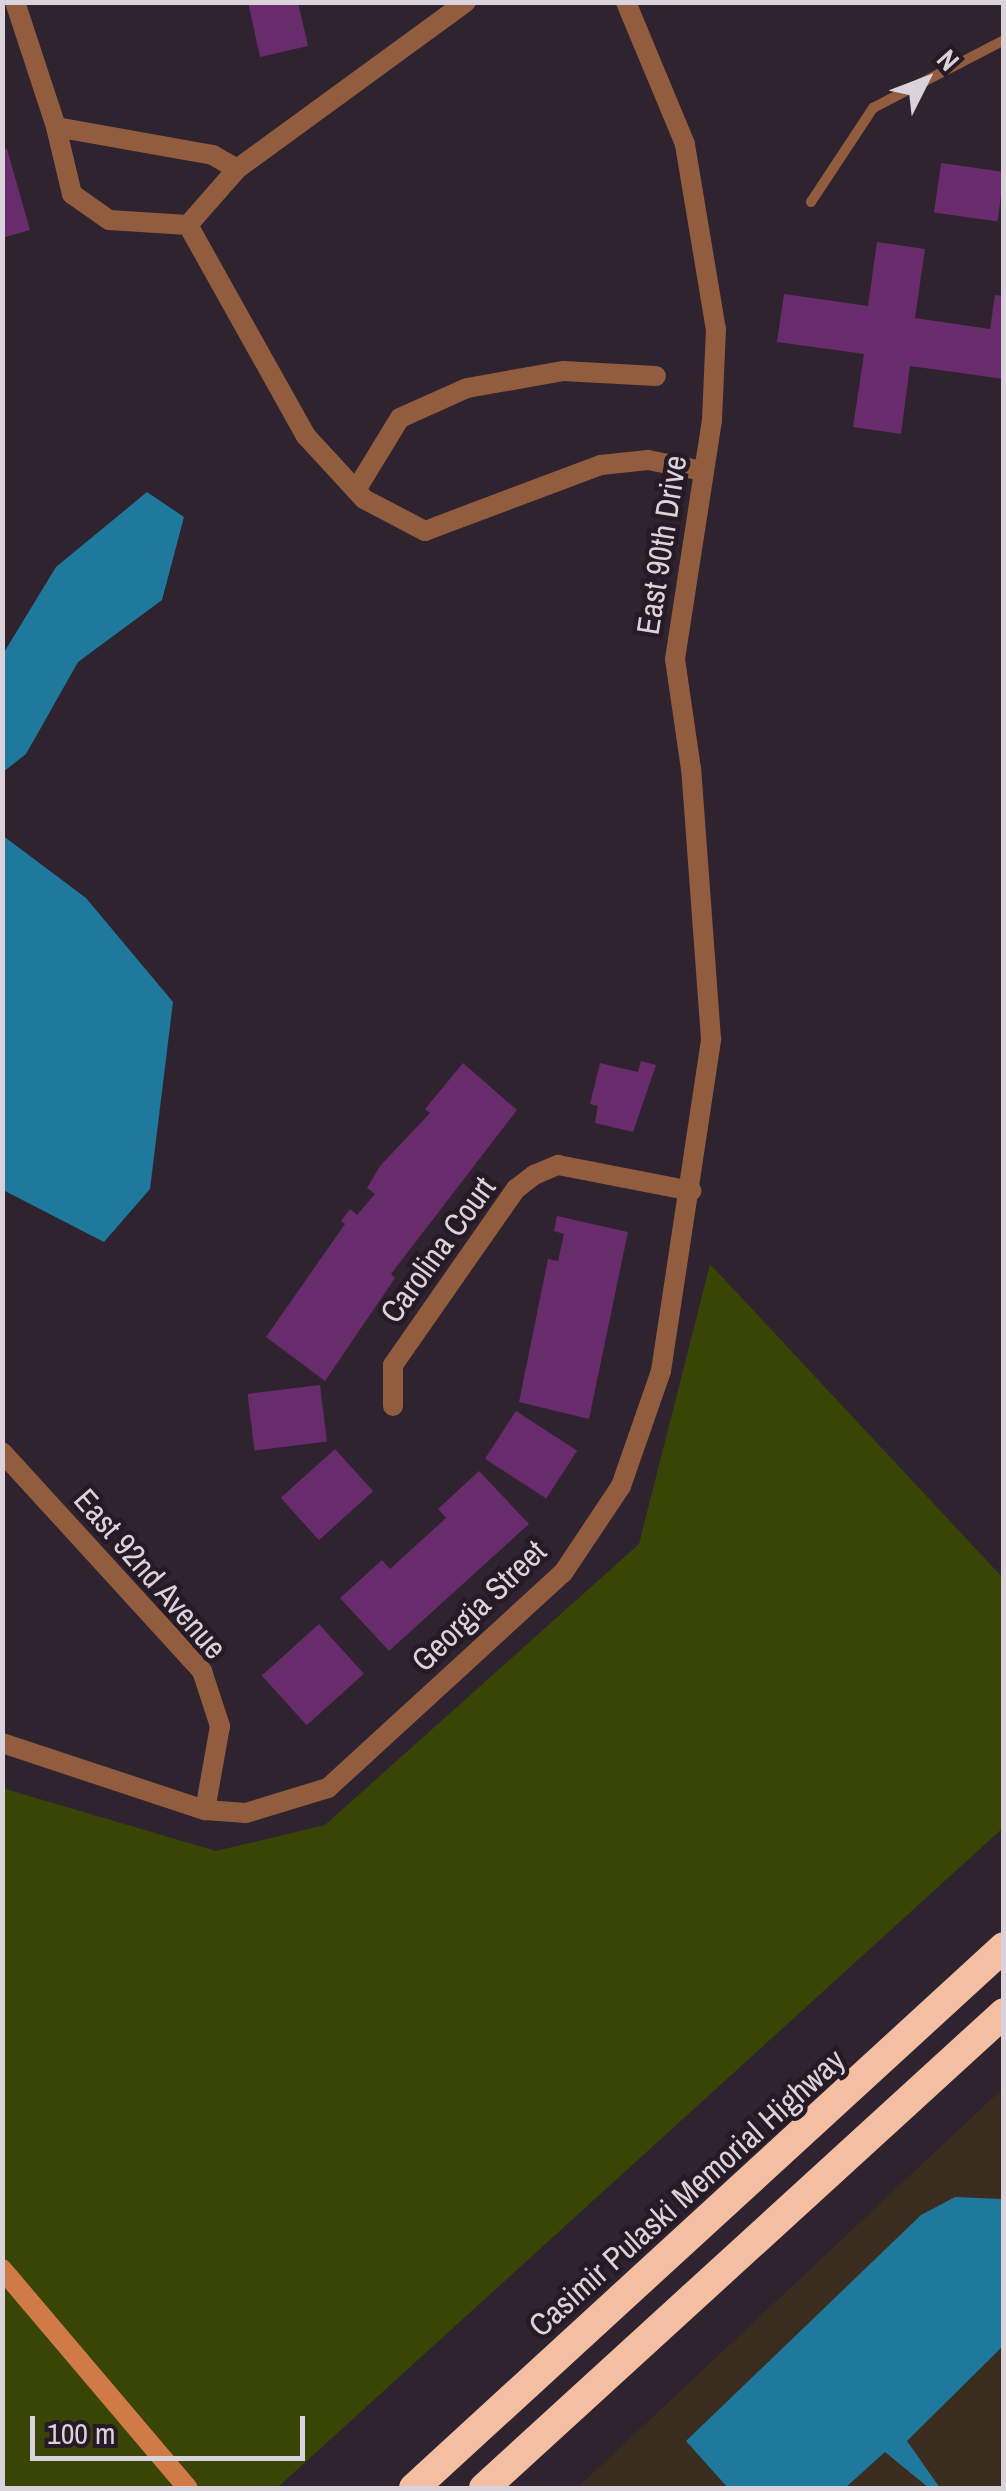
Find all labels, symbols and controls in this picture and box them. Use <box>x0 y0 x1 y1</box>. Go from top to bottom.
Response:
north arrow <box>876 30 976 130</box>
text: N <box>929 41 968 79</box>
street label: East 90th Drive <box>629 453 695 637</box>
street label: Carolina Court <box>372 1170 504 1330</box>
street label: East 92nd Avenue <box>65 1481 235 1667</box>
street label: Georgia Street <box>404 1532 554 1680</box>
street label: Casimir Pulaski Memorial Highway <box>521 2041 853 2345</box>
scale bar <box>35 2396 310 2458</box>
text: 100 m <box>47 2413 115 2453</box>

